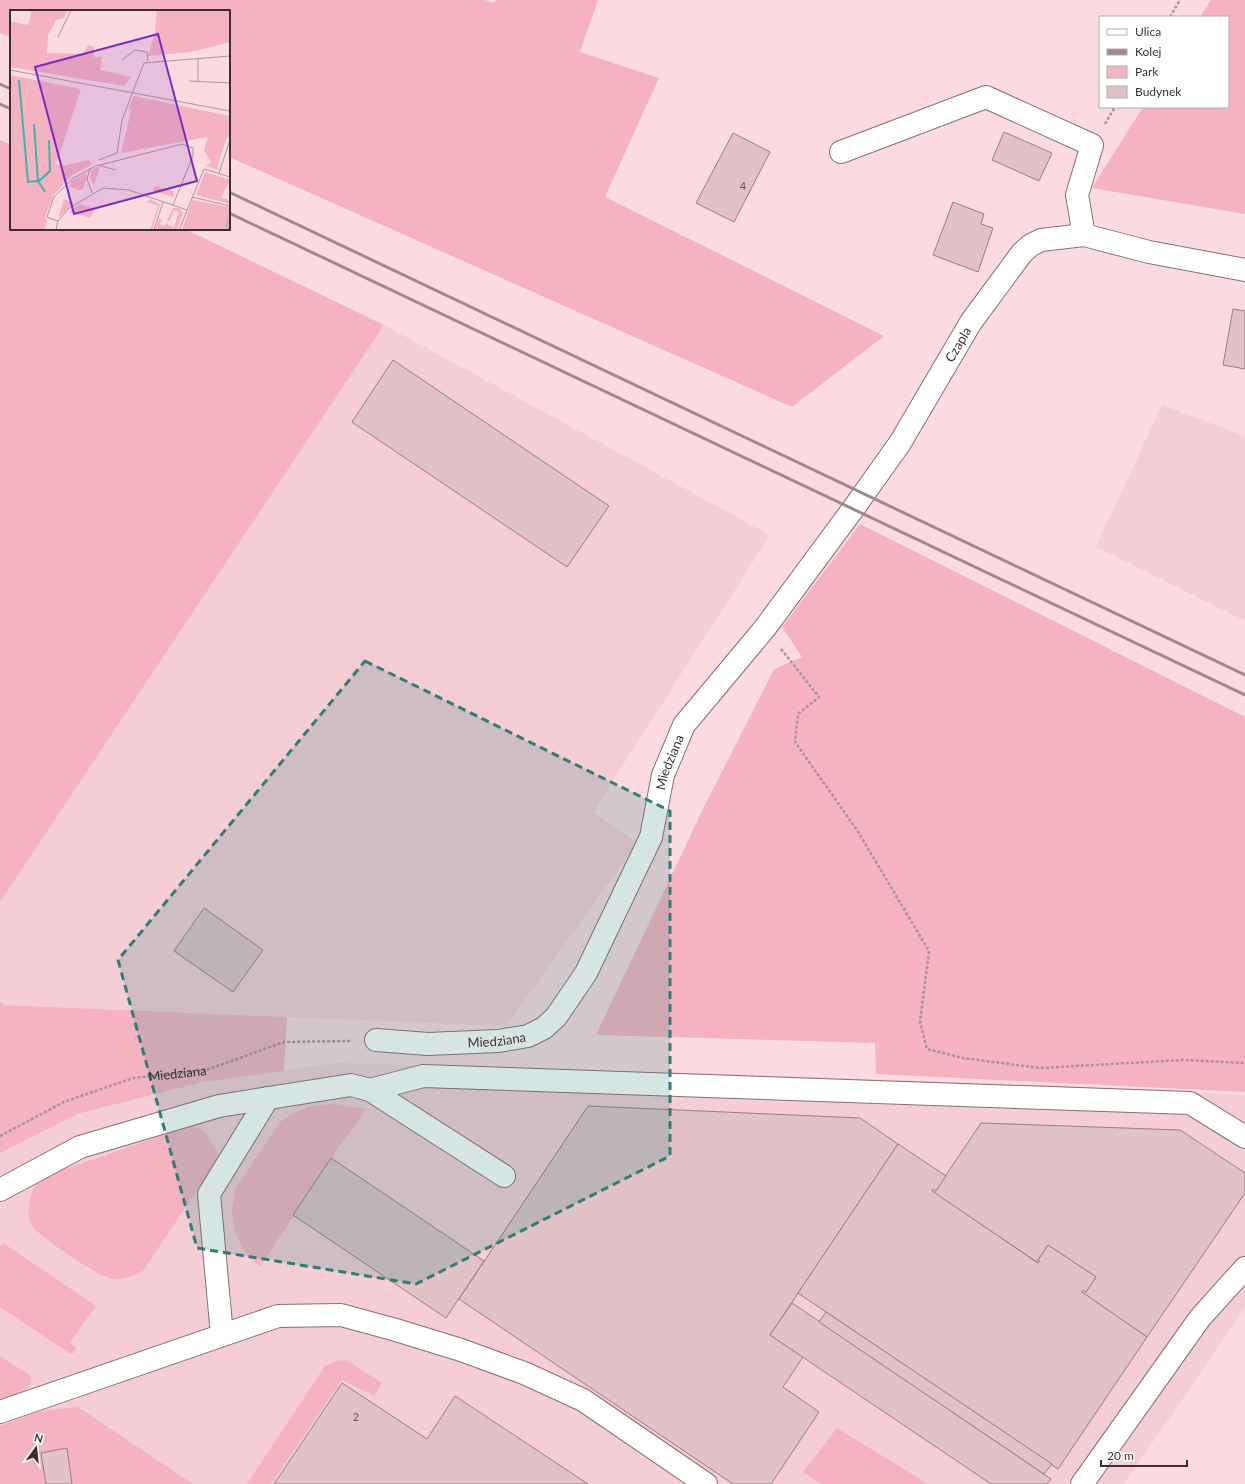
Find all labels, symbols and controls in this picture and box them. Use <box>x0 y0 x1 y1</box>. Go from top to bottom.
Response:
inset map <box>10 10 230 230</box>
legend <box>1099 16 1229 108</box>
text: Ulica <box>1135 24 1161 39</box>
text: Kolej <box>1135 44 1161 59</box>
text: Park <box>1135 64 1159 79</box>
text: Budynek <box>1135 84 1182 99</box>
house number: 4 <box>740 179 747 192</box>
street label: Czapla <box>941 324 974 365</box>
street label: Miedziana <box>652 732 687 791</box>
street label: Miedziana <box>467 1029 527 1050</box>
street label: Miedziana <box>147 1062 207 1084</box>
house number: 2 <box>353 1410 359 1423</box>
north arrow <box>16 1428 56 1468</box>
text: N <box>33 1430 44 1445</box>
scale bar <box>1101 1442 1187 1468</box>
text: 20 m <box>1107 1448 1134 1463</box>

